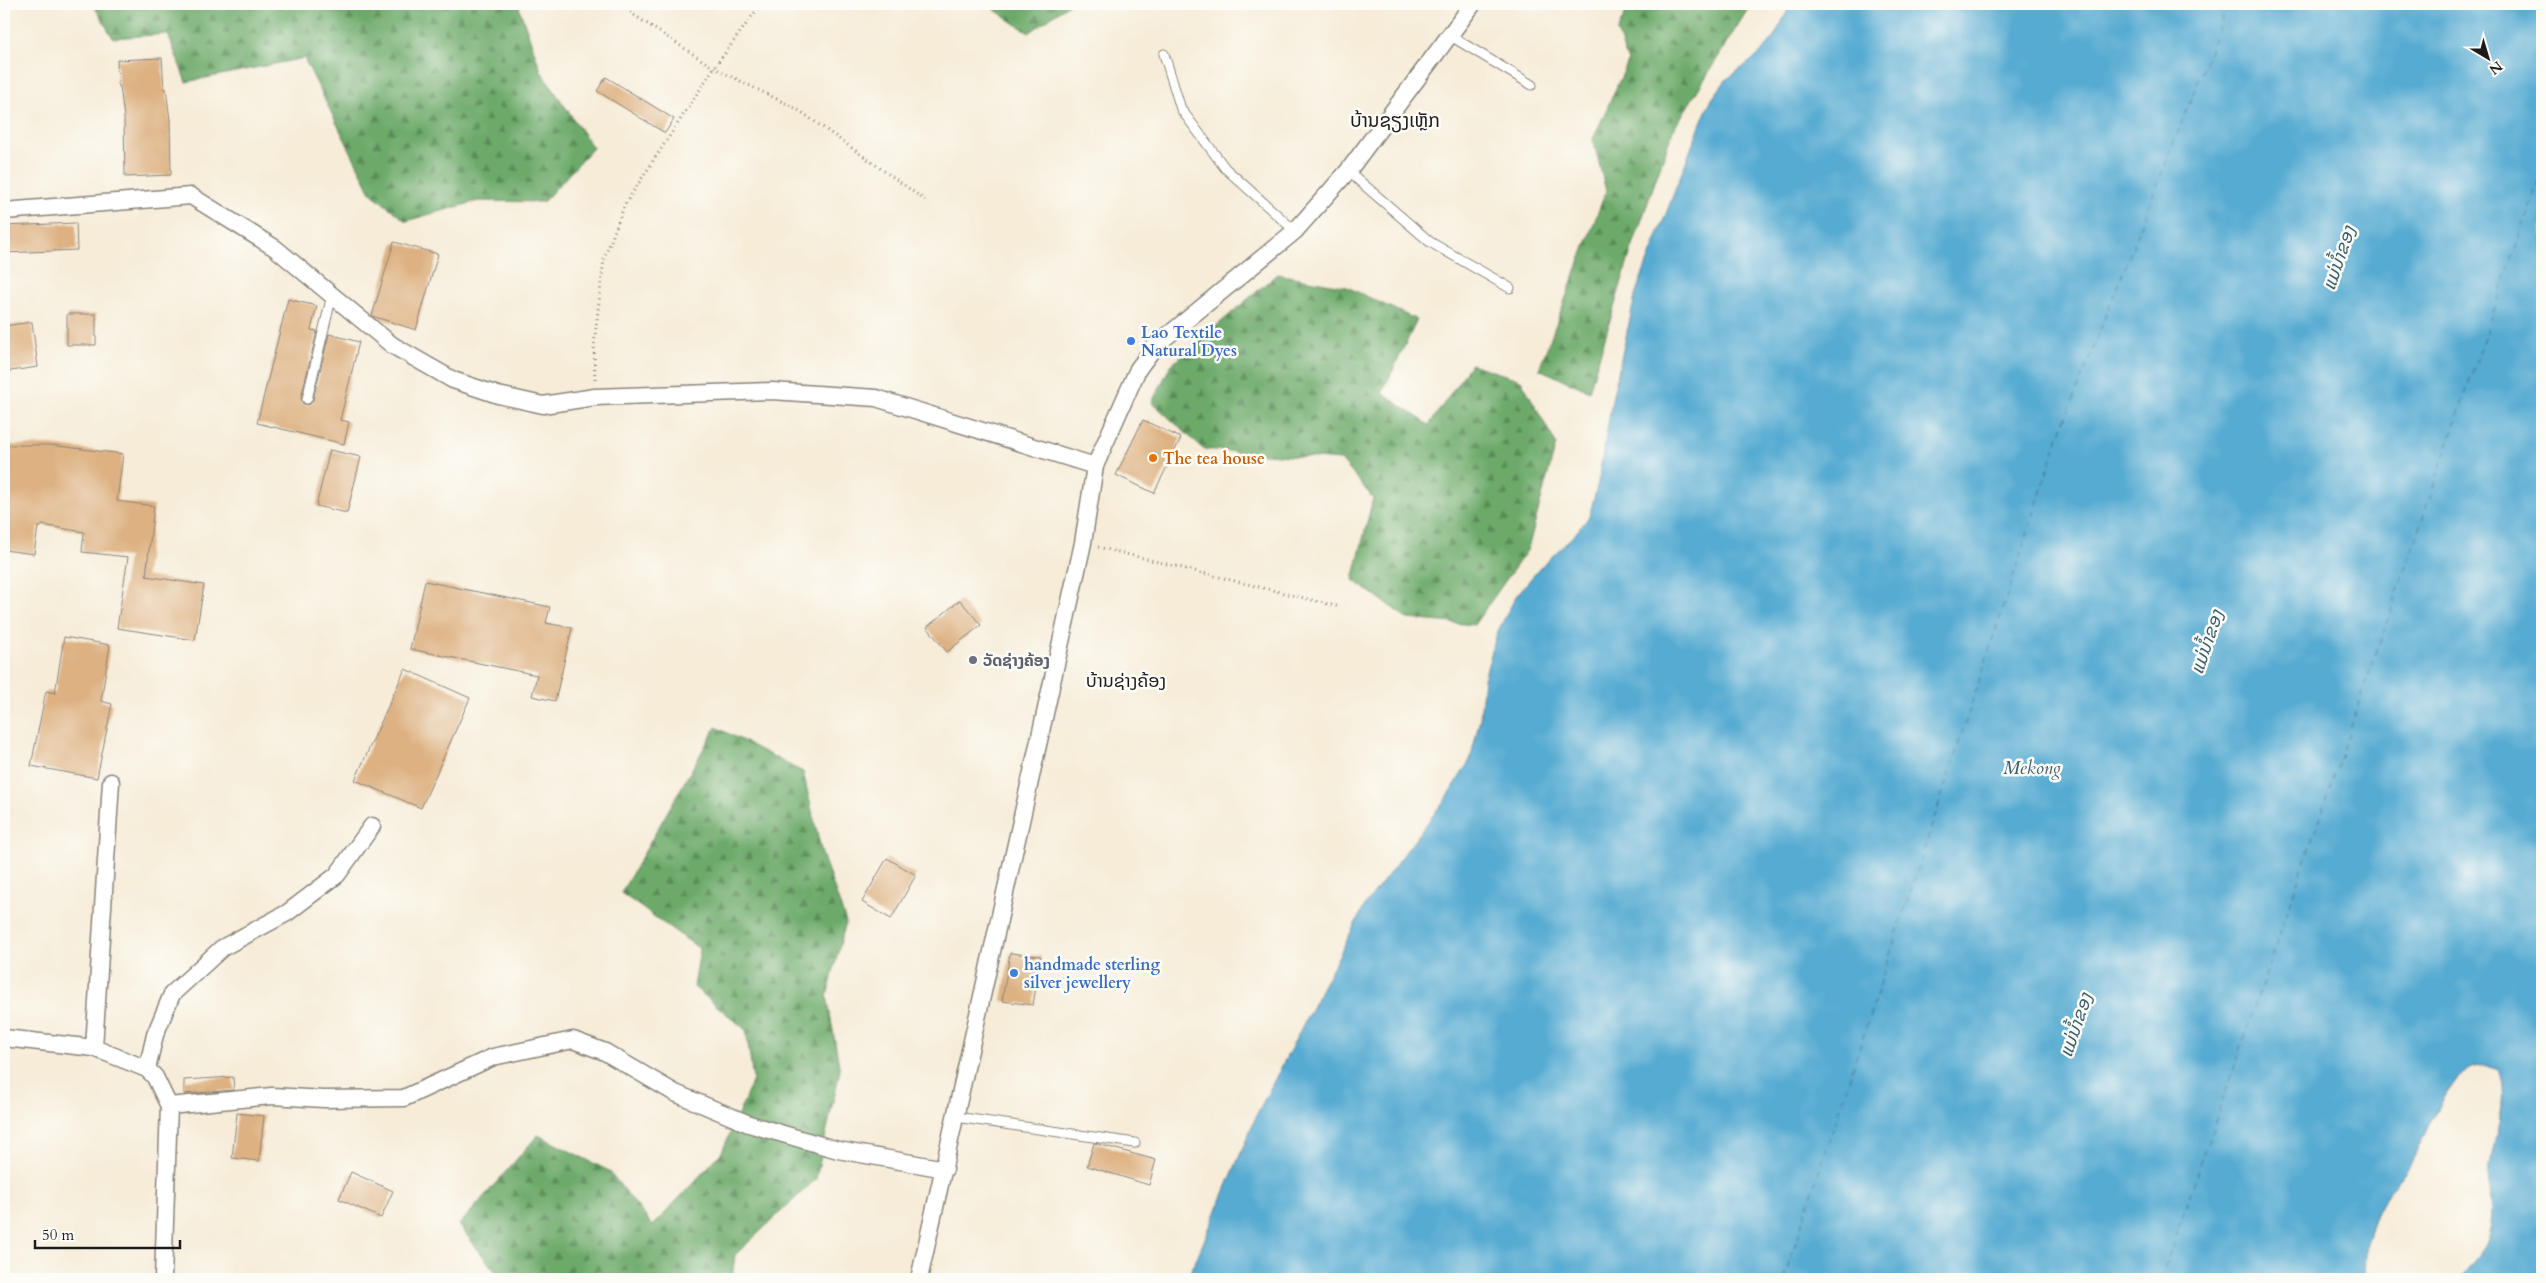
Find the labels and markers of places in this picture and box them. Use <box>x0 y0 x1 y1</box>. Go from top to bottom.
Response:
place label: Lao Textile Natural Dyes <box>1141 322 1237 362</box>
marker: Lao Textile Natural Dyes <box>1125 335 1137 347</box>
place label: The tea house <box>1163 448 1265 470</box>
marker: The tea house <box>1147 452 1159 464</box>
place label: ວັດຊ່າງຄ້ອງ <box>983 650 1050 672</box>
marker: ວັດຊ່າງຄ້ອງ <box>967 654 979 666</box>
place label: handmade sterling silver jewellery <box>1024 954 1161 994</box>
marker: handmade sterling silver jewellery <box>1008 967 1020 979</box>

